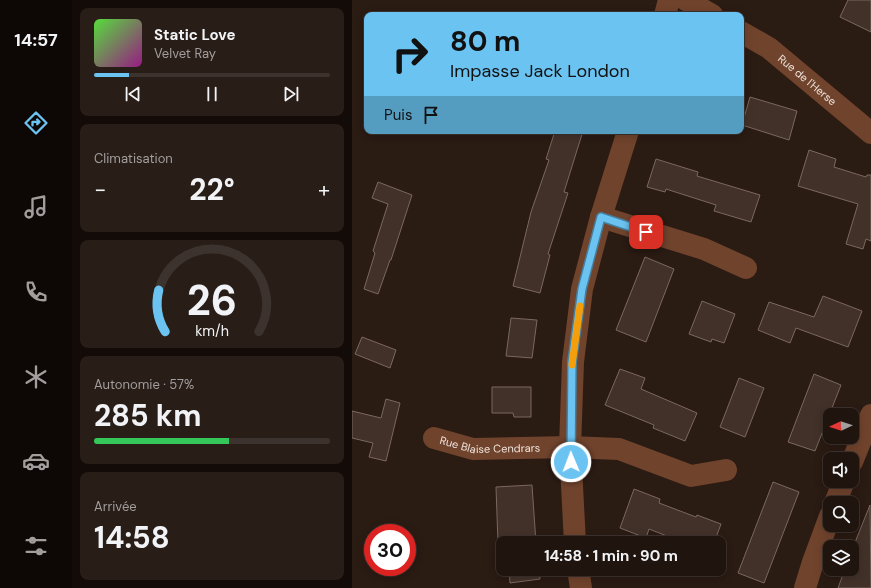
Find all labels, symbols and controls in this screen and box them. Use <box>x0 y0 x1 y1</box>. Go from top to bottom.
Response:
text: 80 m <box>450 23 520 60</box>
text: Static Love <box>154 25 235 45</box>
text: 14:57 <box>14 28 58 52</box>
icon: right <box>384 28 436 80</box>
text: Velvet Ray <box>154 45 216 62</box>
street label: Rue de l'Herse <box>775 51 839 108</box>
text: Impasse Jack London <box>450 59 630 83</box>
icon: previous <box>122 83 144 105</box>
icon: pause <box>201 83 223 105</box>
icon: next <box>280 83 302 105</box>
icon: arrive <box>420 104 442 126</box>
text: Puis <box>384 105 412 125</box>
icon: directions <box>22 109 50 137</box>
text: Climatisation <box>94 150 173 167</box>
text: 22° <box>189 170 235 209</box>
text: − <box>94 175 106 204</box>
text: + <box>318 175 330 204</box>
icon: music <box>22 193 50 221</box>
pin <box>629 215 663 249</box>
icon: arrive <box>635 221 657 243</box>
text: 26 <box>187 274 237 328</box>
icon: phone <box>22 278 50 306</box>
text: km/h <box>195 322 229 340</box>
icon: climate <box>22 363 50 391</box>
text: Autonomie · 57% <box>94 376 194 393</box>
text: 285 km <box>94 396 201 435</box>
north arrow <box>823 408 859 444</box>
map controls <box>823 408 859 576</box>
street label: Rue Blaise Cendrars <box>438 433 540 457</box>
position arrow <box>550 441 592 483</box>
icon: car <box>22 447 50 475</box>
button: sound <box>823 452 859 488</box>
button: search <box>823 496 859 532</box>
text: Arrivée <box>94 498 137 515</box>
text: 14:58 <box>94 518 170 557</box>
speed limit sign: 30 <box>364 524 416 576</box>
icon: filters <box>22 532 50 560</box>
button: layers <box>823 540 859 576</box>
text: 14:58 · 1 min · 90 m <box>544 546 678 566</box>

